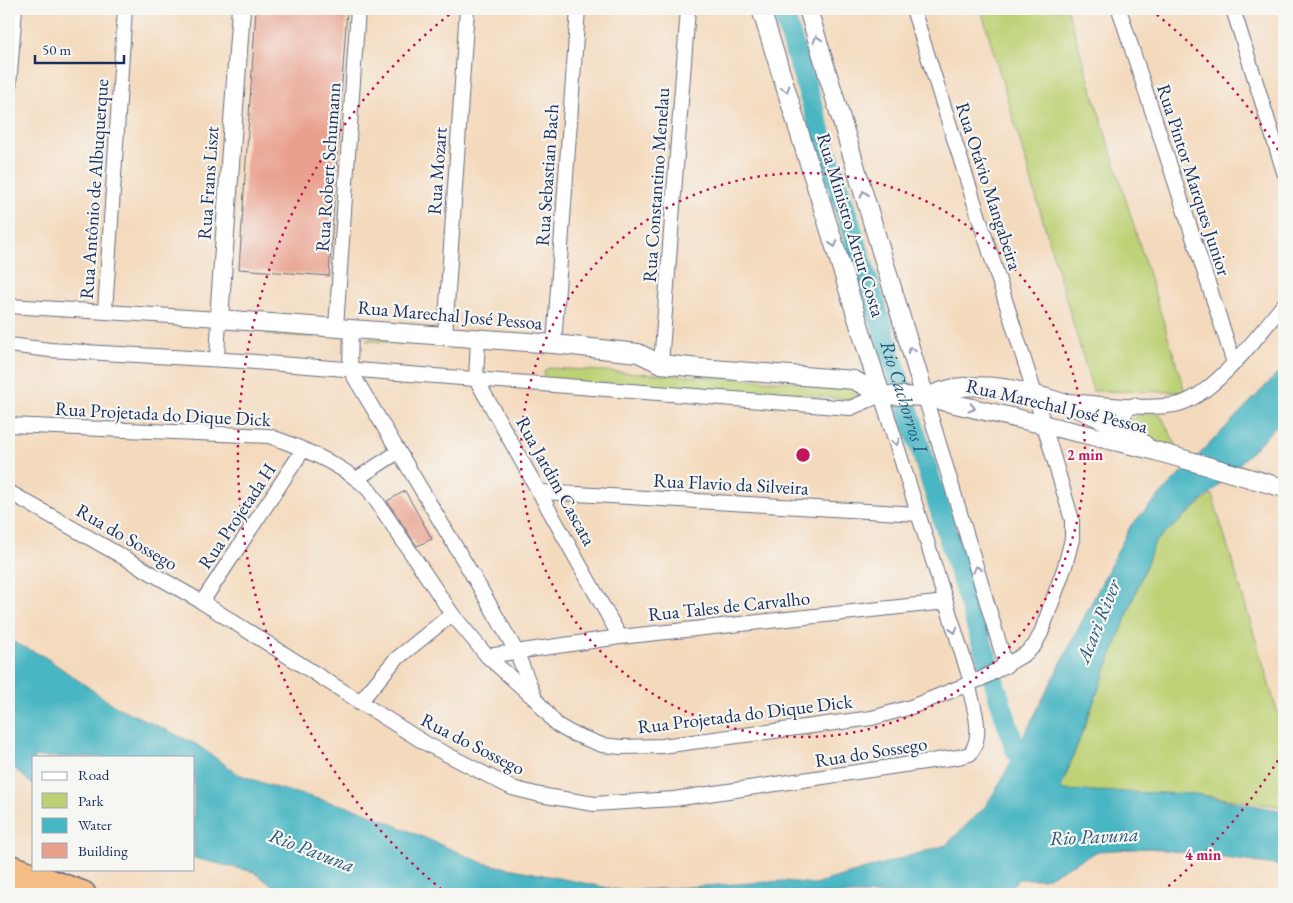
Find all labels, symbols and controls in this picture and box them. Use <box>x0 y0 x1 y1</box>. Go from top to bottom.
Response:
scale bar <box>35 32 124 64</box>
one-way arrow <box>813 35 823 43</box>
text: 50 m <box>42 40 71 59</box>
street label: Rua Antônio de Albuquerque <box>74 78 114 300</box>
street label: Rua Robert Schumann <box>310 81 346 253</box>
street label: Rua Pintor Marques Junior <box>1151 81 1237 280</box>
one-way arrow <box>780 84 790 92</box>
street label: Rua Constantino Menelau <box>637 87 675 283</box>
street label: Rua Otávio Mangabeira <box>950 99 1028 273</box>
street label: Rua Sebastian Bach <box>530 103 564 247</box>
street label: Rua Frans Liszt <box>192 125 224 241</box>
street label: Rua Mozart <box>421 126 453 216</box>
street label: Rua Ministro Artur Costa <box>811 130 891 320</box>
one-way arrow <box>860 191 870 199</box>
one-way arrow <box>829 239 839 248</box>
street label: Rua Marechal José Pessoa <box>357 294 544 336</box>
water label: Rio Cachorros I <box>874 337 934 457</box>
one-way arrow <box>906 346 916 355</box>
street label: Rua Marechal José Pessoa <box>964 373 1151 439</box>
street label: Rua Projetada do Dique Dick <box>54 396 273 432</box>
one-way arrow <box>968 402 977 413</box>
street label: Rua Jardim Cascata <box>510 412 602 550</box>
one-way arrow <box>890 437 900 446</box>
text: 2 min <box>1067 445 1104 464</box>
centre of rings <box>794 446 812 464</box>
street label: Rua Projetada H <box>192 458 282 574</box>
street label: Rua Flavio da Silveira <box>653 467 810 501</box>
street label: Rua do Sossego <box>72 498 182 576</box>
one-way arrow <box>972 566 982 574</box>
water label: Acari River <box>1069 574 1127 668</box>
street label: Rua Tales de Carvalho <box>647 585 811 627</box>
one-way arrow <box>949 626 959 634</box>
street label: Rua Projetada do Dique Dick <box>636 688 855 740</box>
street label: Rua do Sossego <box>417 707 529 781</box>
street label: Rua do Sossego <box>813 731 929 773</box>
legend <box>32 756 195 870</box>
text: Road <box>78 765 110 784</box>
text: Park <box>78 791 105 810</box>
text: Water <box>78 815 112 834</box>
water label: Rio Pavuna <box>1049 821 1139 851</box>
water label: Rio Pavuna <box>266 822 358 878</box>
text: Building <box>78 841 128 860</box>
text: 4 min <box>1185 845 1222 864</box>

